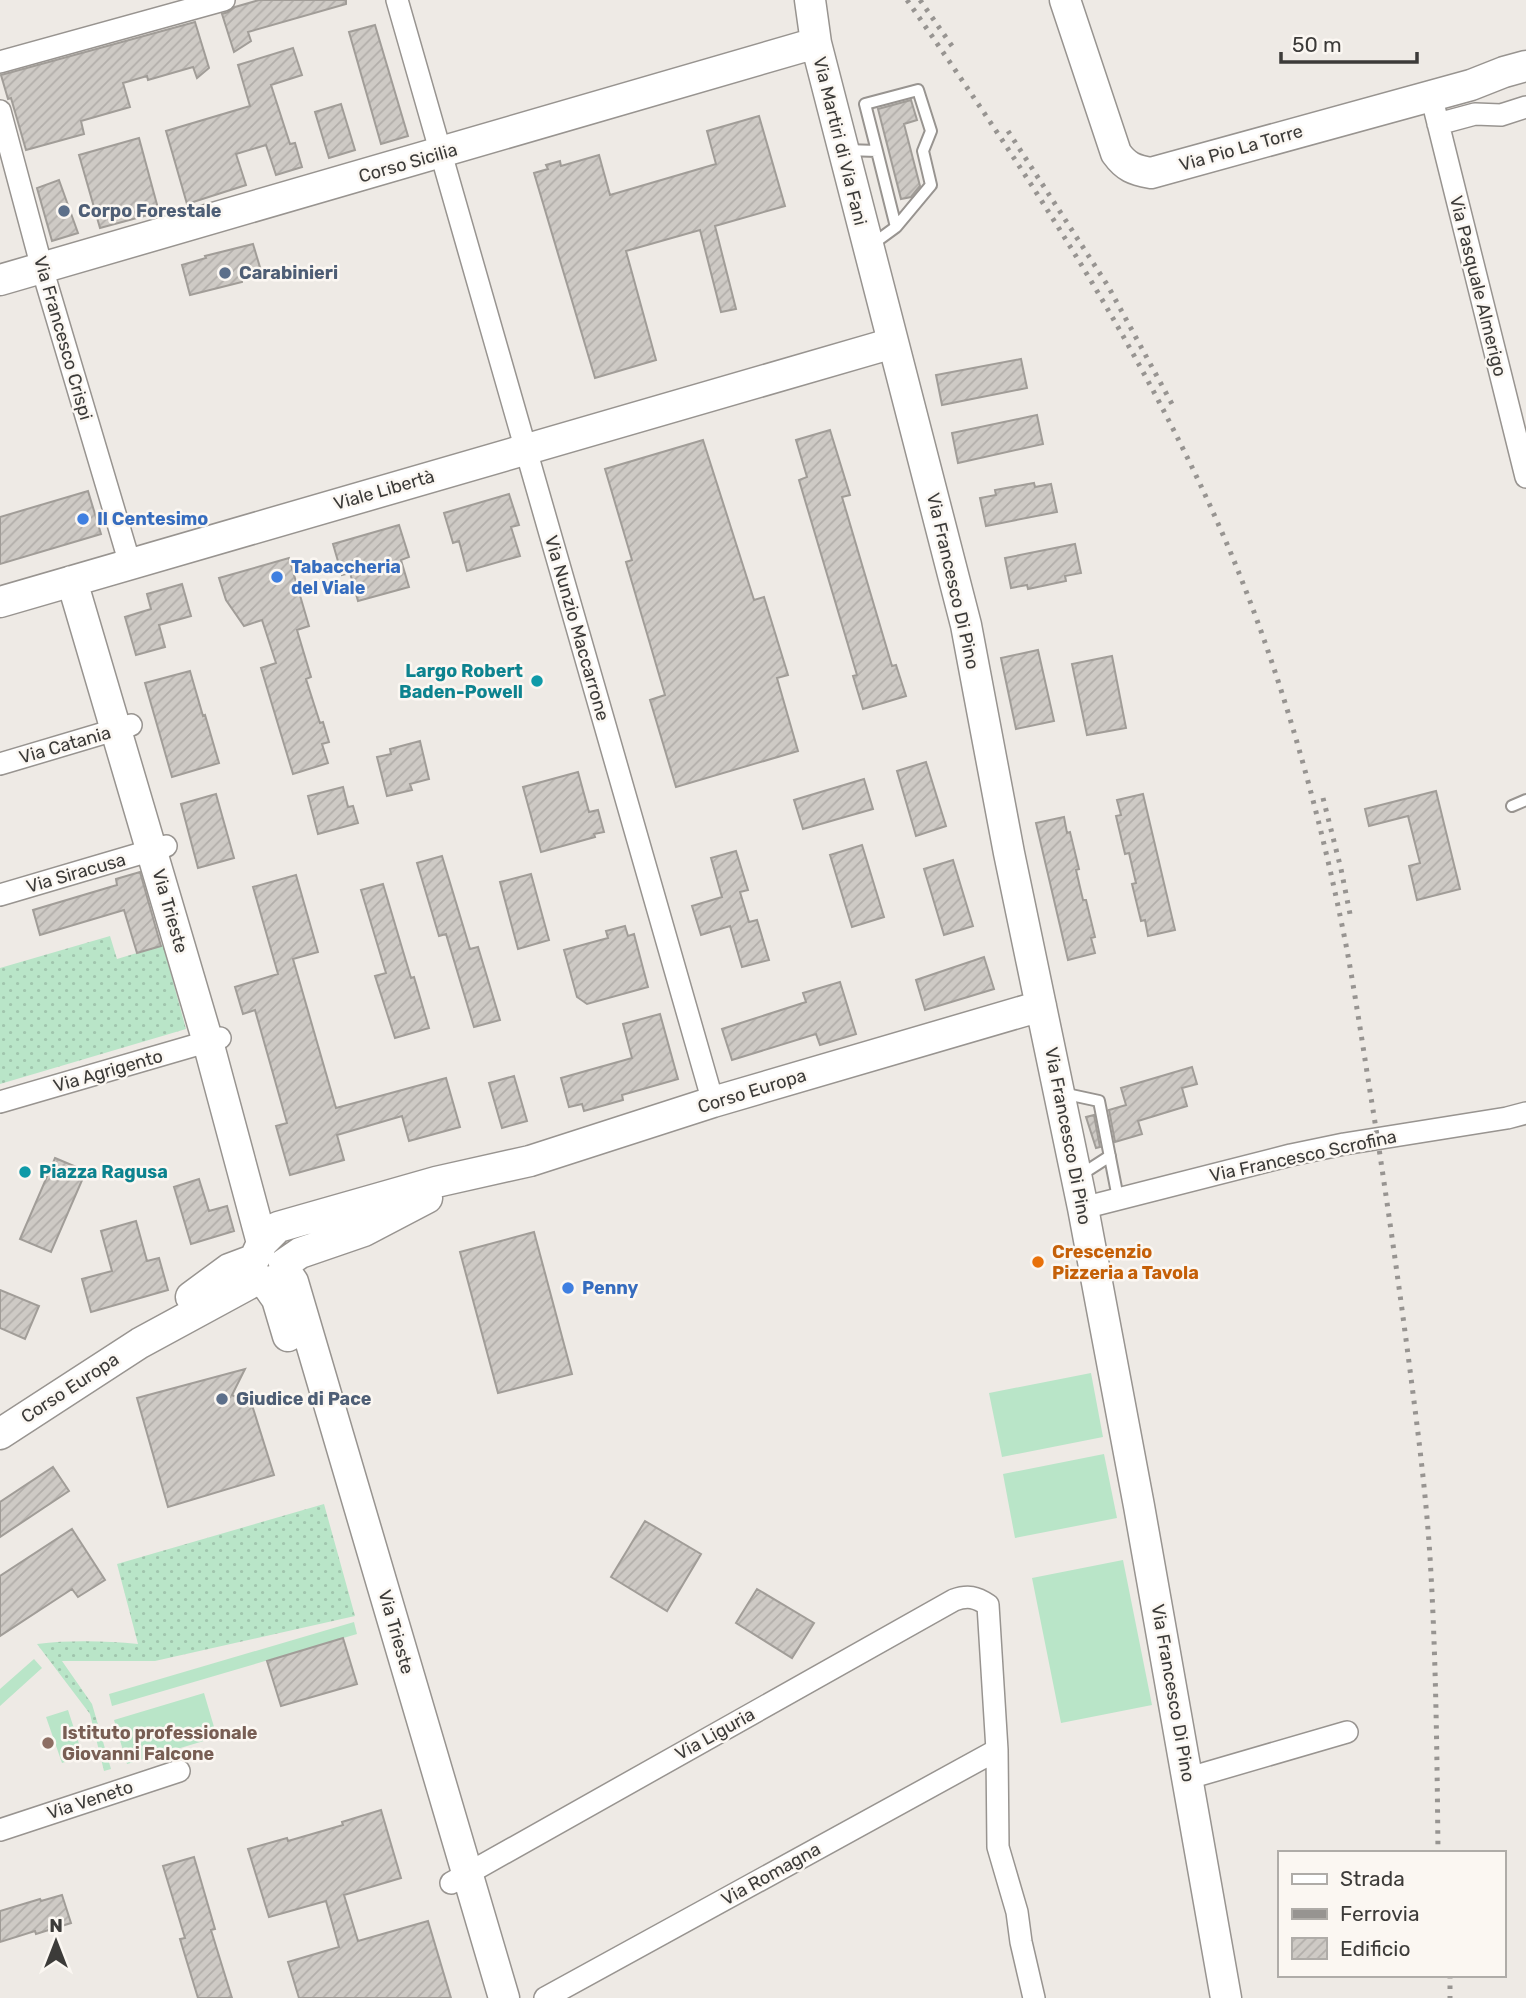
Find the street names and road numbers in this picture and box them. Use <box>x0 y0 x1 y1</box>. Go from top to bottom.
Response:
street label: Via Martiri di Via Fani <box>808 54 872 228</box>
street label: Via Pio La Torre <box>1177 120 1305 176</box>
street label: Corso Sicilia <box>356 138 460 188</box>
street label: Via Pasquale Almerigo <box>1445 193 1511 379</box>
street label: Via Francesco Crispi <box>29 253 97 423</box>
street label: Viale Libertà <box>331 465 437 515</box>
street label: Via Francesco Di Pino <box>922 491 984 671</box>
street label: Via Nunzio Maccarrone <box>540 533 614 723</box>
street label: Via Catania <box>17 721 113 769</box>
street label: Via Siracusa <box>24 848 128 898</box>
street label: Via Trieste <box>148 866 192 956</box>
street label: Via Agrigento <box>51 1045 165 1097</box>
street label: Via Francesco Di Pino <box>1040 1045 1096 1227</box>
street label: Corso Europa <box>695 1064 809 1118</box>
street label: Via Francesco Scrofina <box>1207 1125 1399 1187</box>
street label: Corso Europa <box>17 1348 123 1428</box>
street label: Via Trieste <box>374 1587 418 1677</box>
street label: Via Francesco Di Pino <box>1147 1602 1199 1784</box>
street label: Via Liguria <box>671 1703 759 1765</box>
street label: Via Veneto <box>44 1776 136 1824</box>
street label: Via Romagna <box>718 1838 824 1910</box>

